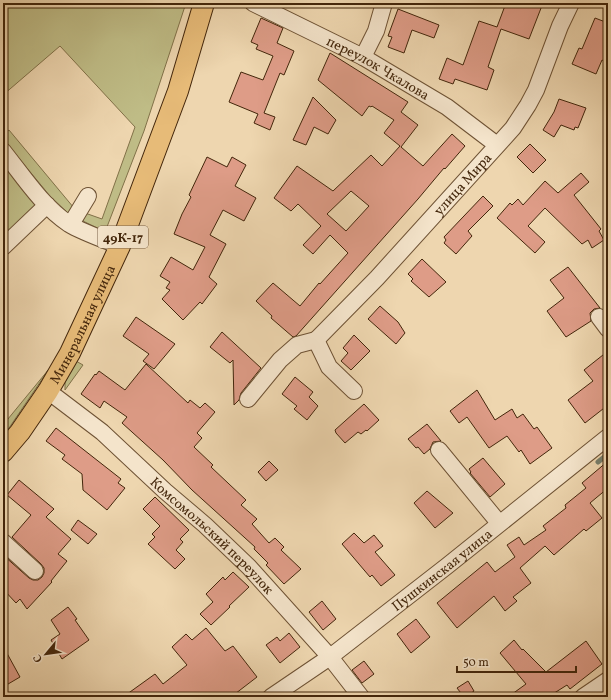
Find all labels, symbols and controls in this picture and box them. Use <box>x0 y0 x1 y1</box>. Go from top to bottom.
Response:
street label: переулок Чкалова <box>323 33 433 105</box>
street label: улица Мира <box>430 149 497 220</box>
road number: 49К-17 <box>98 226 148 248</box>
street label: Минеральная улица <box>46 262 121 388</box>
street label: Комсомольский переулок <box>145 474 278 600</box>
street label: Пушкинская улица <box>388 525 497 616</box>
north arrow <box>26 634 66 674</box>
scale bar <box>457 648 576 674</box>
text: С <box>30 651 47 665</box>
text: 50 m <box>463 655 489 671</box>

